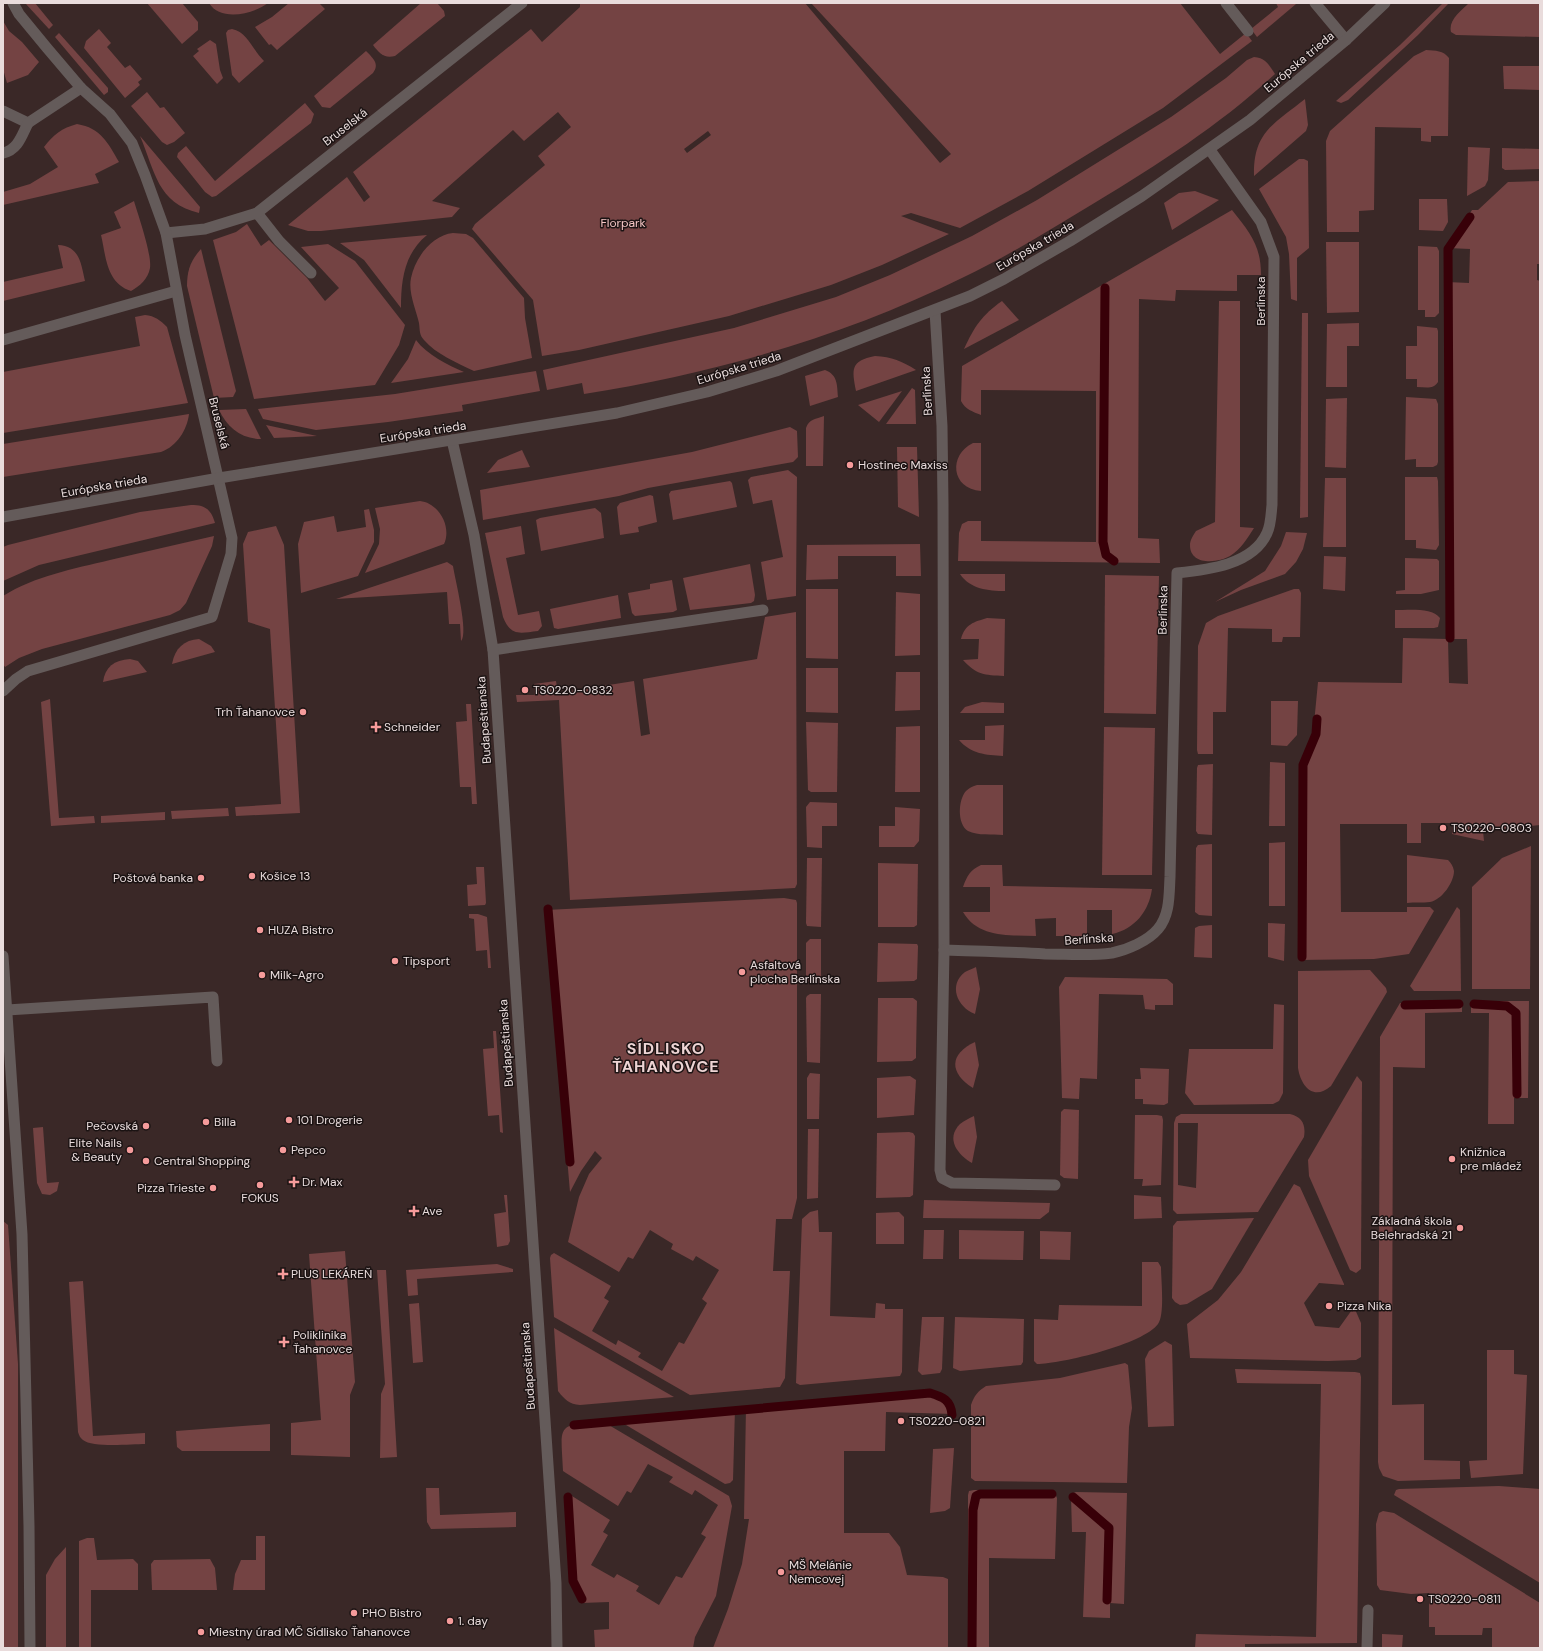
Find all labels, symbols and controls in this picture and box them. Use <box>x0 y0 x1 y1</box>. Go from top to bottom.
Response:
street label: Európska trieda <box>1260 28 1338 96</box>
street label: Bruselská <box>319 104 371 150</box>
park label: Florpark <box>600 215 646 231</box>
street label: Európska trieda <box>993 217 1077 275</box>
street label: Berlínska <box>1253 276 1269 326</box>
street label: Európska trieda <box>695 348 783 388</box>
street label: Berlínska <box>918 366 936 416</box>
street label: Bruselská <box>205 396 233 450</box>
street label: Európska trieda <box>379 417 467 447</box>
place label: Hostinec Maxiss <box>858 457 948 473</box>
marker: Hostinec Maxiss <box>845 460 855 470</box>
street label: Európska trieda <box>60 471 148 501</box>
street label: Berlínska <box>1155 585 1171 635</box>
street label: Budapeštianska <box>473 676 495 764</box>
place label: TS0220-0832 <box>533 682 613 698</box>
marker: TS0220-0832 <box>520 685 530 695</box>
place label: Trh Ťahanovce <box>215 704 295 720</box>
marker: Trh Ťahanovce <box>298 707 308 717</box>
place label: Schneider <box>384 719 441 735</box>
marker: Schneider <box>371 722 381 732</box>
place label: TS0220-0803 <box>1451 820 1532 836</box>
marker: TS0220-0803 <box>1438 823 1448 833</box>
place label: Košice 13 <box>260 868 310 884</box>
place label: Poštová banka <box>113 870 193 886</box>
marker: Košice 13 <box>247 871 257 881</box>
marker: Poštová banka <box>196 873 206 883</box>
place label: HUZA Bistro <box>268 922 334 938</box>
marker: HUZA Bistro <box>255 925 265 935</box>
street label: Berlínska <box>1064 929 1114 949</box>
place label: Tipsport <box>403 953 450 969</box>
marker: Tipsport <box>390 956 400 966</box>
place label: Asfaltová plocha Berlínska <box>750 957 840 987</box>
place label: Milk-Agro <box>270 967 324 983</box>
marker: Asfaltová plocha Berlínska <box>737 967 747 977</box>
marker: Milk-Agro <box>257 970 267 980</box>
street label: Budapeštianska <box>495 999 517 1087</box>
district label: SÍDLISKO ŤAHANOVCE <box>612 1038 720 1077</box>
place label: 101 Drogerie <box>297 1112 363 1128</box>
place label: Billa <box>214 1114 236 1130</box>
marker: 101 Drogerie <box>284 1115 294 1125</box>
marker: Billa <box>201 1117 211 1127</box>
place label: Pečovská <box>86 1118 138 1134</box>
marker: Pečovská <box>141 1121 151 1131</box>
place label: Elite Nails & Beauty <box>69 1135 122 1165</box>
place label: Pepco <box>291 1142 326 1158</box>
place label: Knižnica pre mládež <box>1460 1144 1521 1174</box>
marker: Elite Nails & Beauty <box>125 1145 135 1155</box>
marker: Pepco <box>278 1145 288 1155</box>
place label: Central Shopping <box>154 1153 251 1169</box>
marker: Knižnica pre mládež <box>1447 1154 1457 1164</box>
marker: Central Shopping <box>141 1156 151 1166</box>
place label: Dr. Max <box>302 1174 342 1190</box>
marker: Dr. Max <box>289 1177 299 1187</box>
place label: Pizza Trieste <box>137 1180 205 1196</box>
marker: FOKUS <box>255 1180 265 1190</box>
marker: Pizza Trieste <box>208 1183 218 1193</box>
place label: FOKUS <box>241 1190 279 1206</box>
place label: Ave <box>422 1203 442 1219</box>
marker: Ave <box>409 1206 419 1216</box>
place label: Základná škola Belehradská 21 <box>1371 1213 1452 1243</box>
marker: Základná škola Belehradská 21 <box>1455 1223 1465 1233</box>
place label: PLUS LEKÁREŇ <box>291 1266 372 1282</box>
marker: PLUS LEKÁREŇ <box>278 1269 288 1279</box>
place label: Pizza Nika <box>1337 1298 1391 1314</box>
marker: Pizza Nika <box>1324 1301 1334 1311</box>
street label: Budapeštianska <box>517 1322 539 1410</box>
place label: Poliklinika Ťahanovce <box>293 1327 352 1357</box>
marker: Poliklinika Ťahanovce <box>278 1336 290 1348</box>
place label: TS0220-0821 <box>909 1413 985 1429</box>
marker: TS0220-0821 <box>896 1416 906 1426</box>
place label: MŠ Melánie Nemcovej <box>789 1557 852 1587</box>
marker: MŠ Melánie Nemcovej <box>776 1567 786 1577</box>
place label: TS0220-0811 <box>1428 1591 1501 1607</box>
marker: TS0220-0811 <box>1415 1594 1425 1604</box>
place label: PHO Bistro <box>362 1605 422 1621</box>
marker: PHO Bistro <box>349 1608 359 1618</box>
place label: 1. day <box>458 1613 488 1629</box>
marker: 1. day <box>445 1616 455 1626</box>
place label: Miestny úrad MČ Sídlisko Ťahanovce <box>209 1624 410 1640</box>
marker: Miestny úrad MČ Sídlisko Ťahanovce <box>196 1627 206 1637</box>

